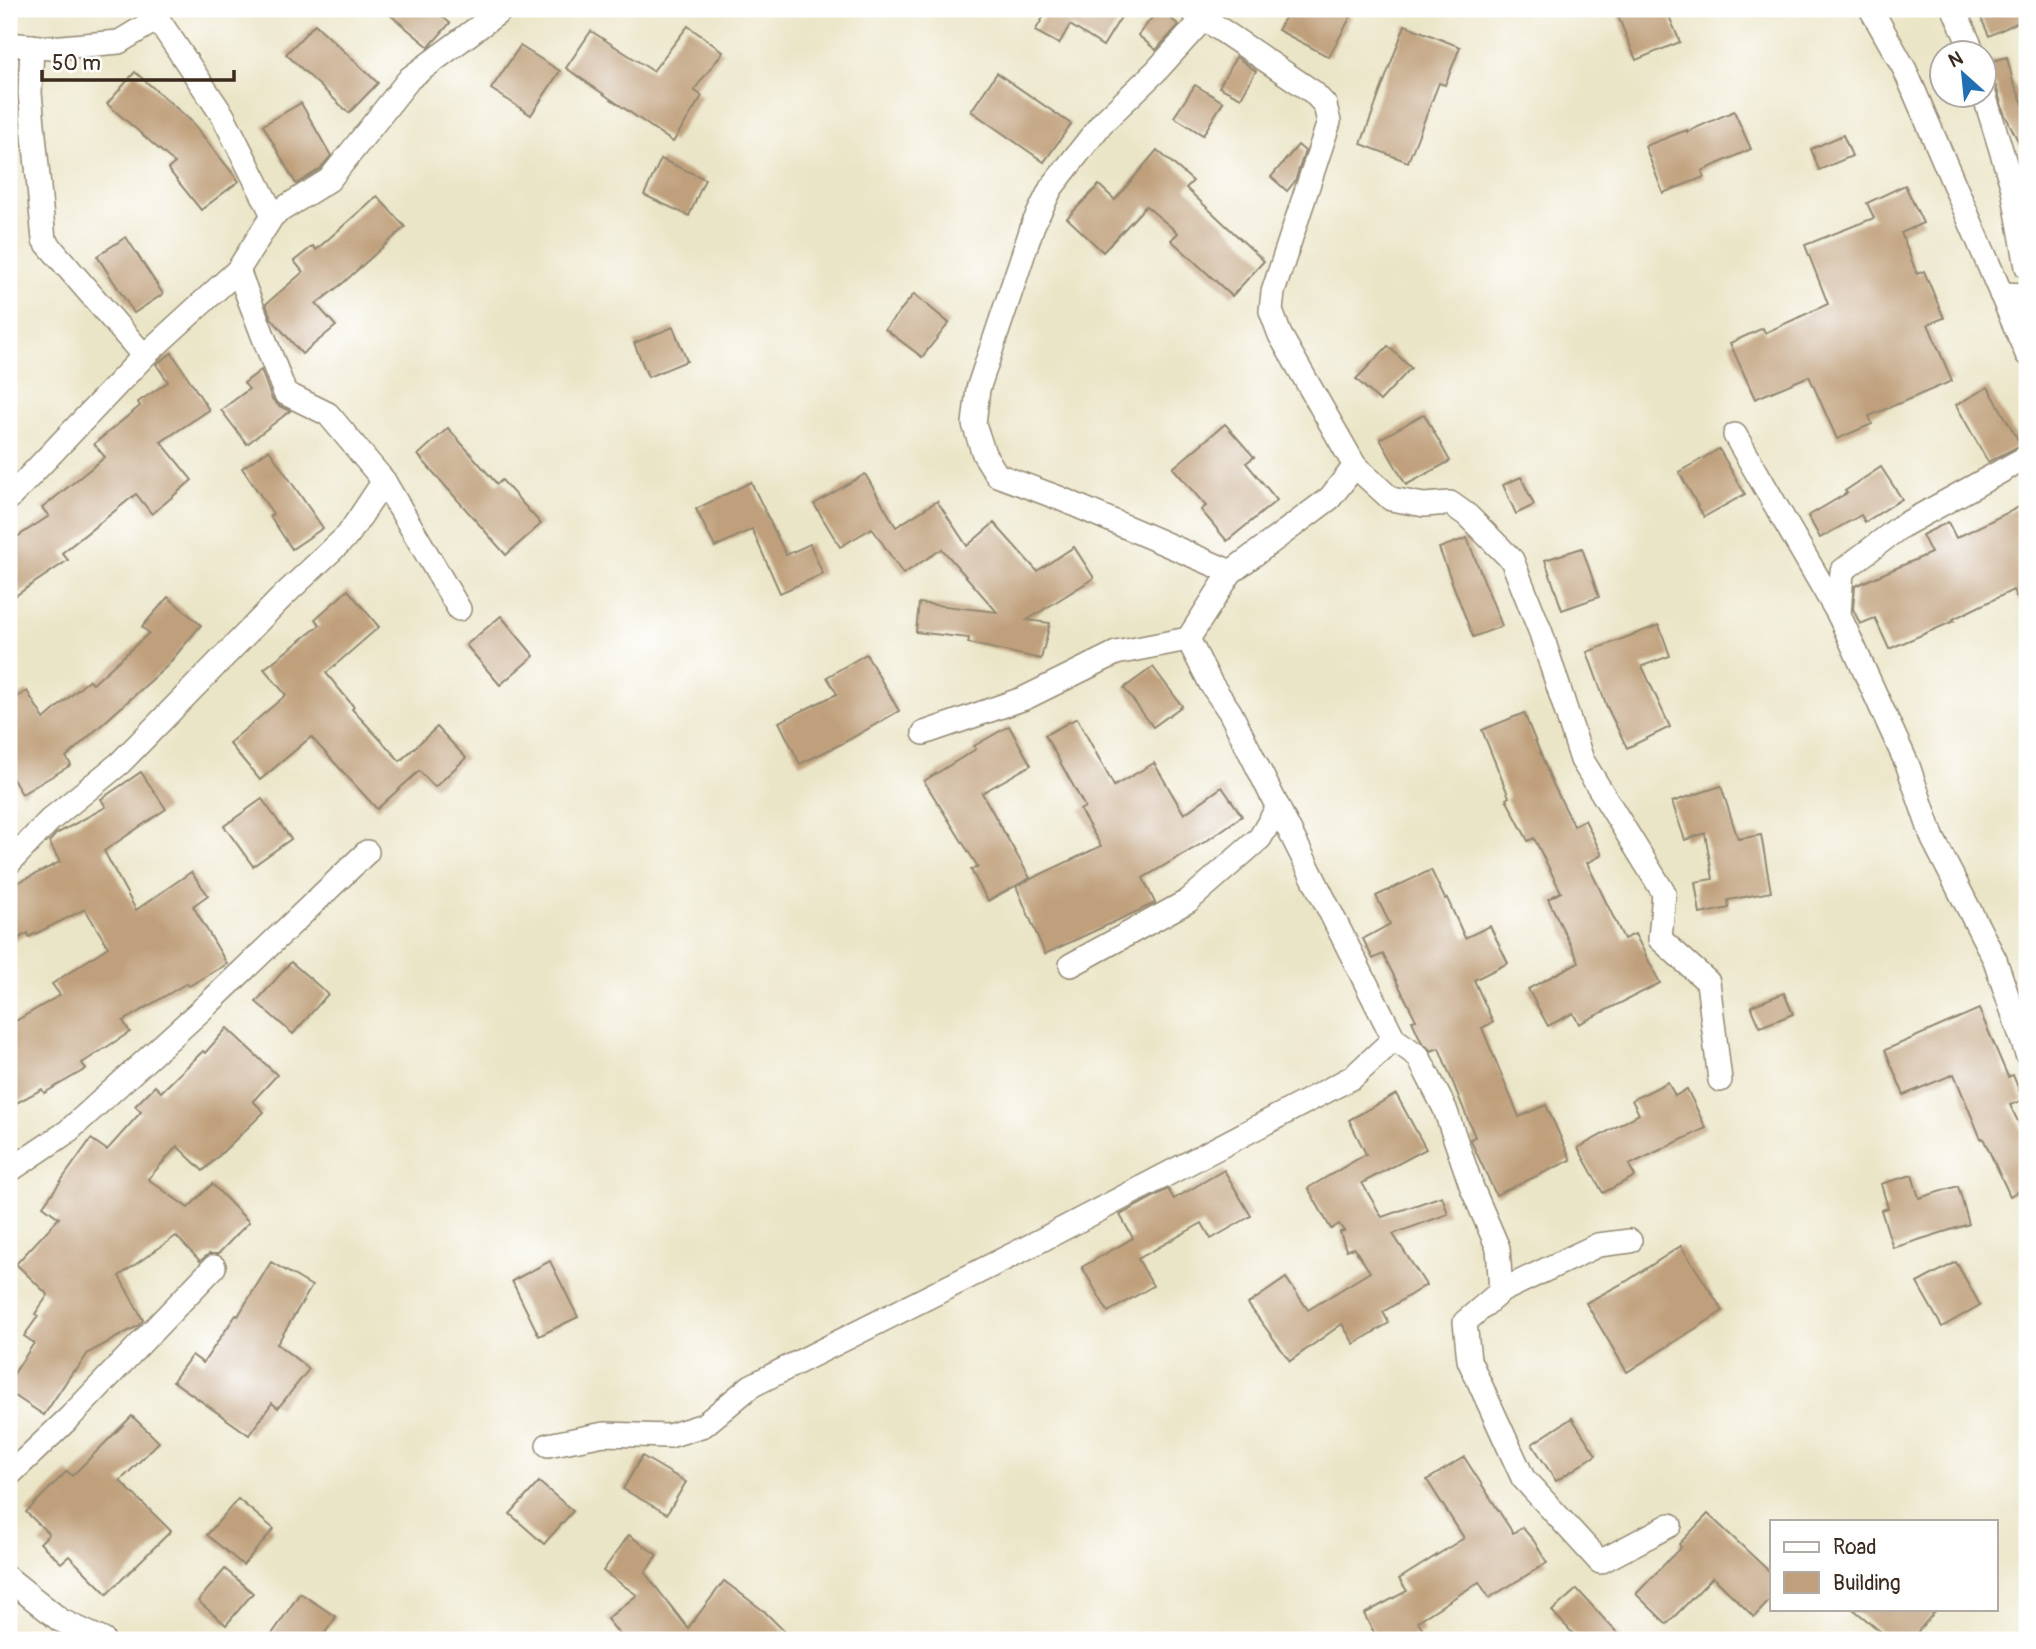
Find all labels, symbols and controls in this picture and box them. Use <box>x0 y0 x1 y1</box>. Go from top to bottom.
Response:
scale bar <box>42 38 234 82</box>
north arrow <box>1927 38 1997 108</box>
text: N <box>1945 46 1967 73</box>
text: 50 m <box>52 50 101 77</box>
legend <box>1770 1520 1997 1610</box>
text: Road <box>1833 1534 1877 1561</box>
text: Building <box>1833 1570 1900 1597</box>

